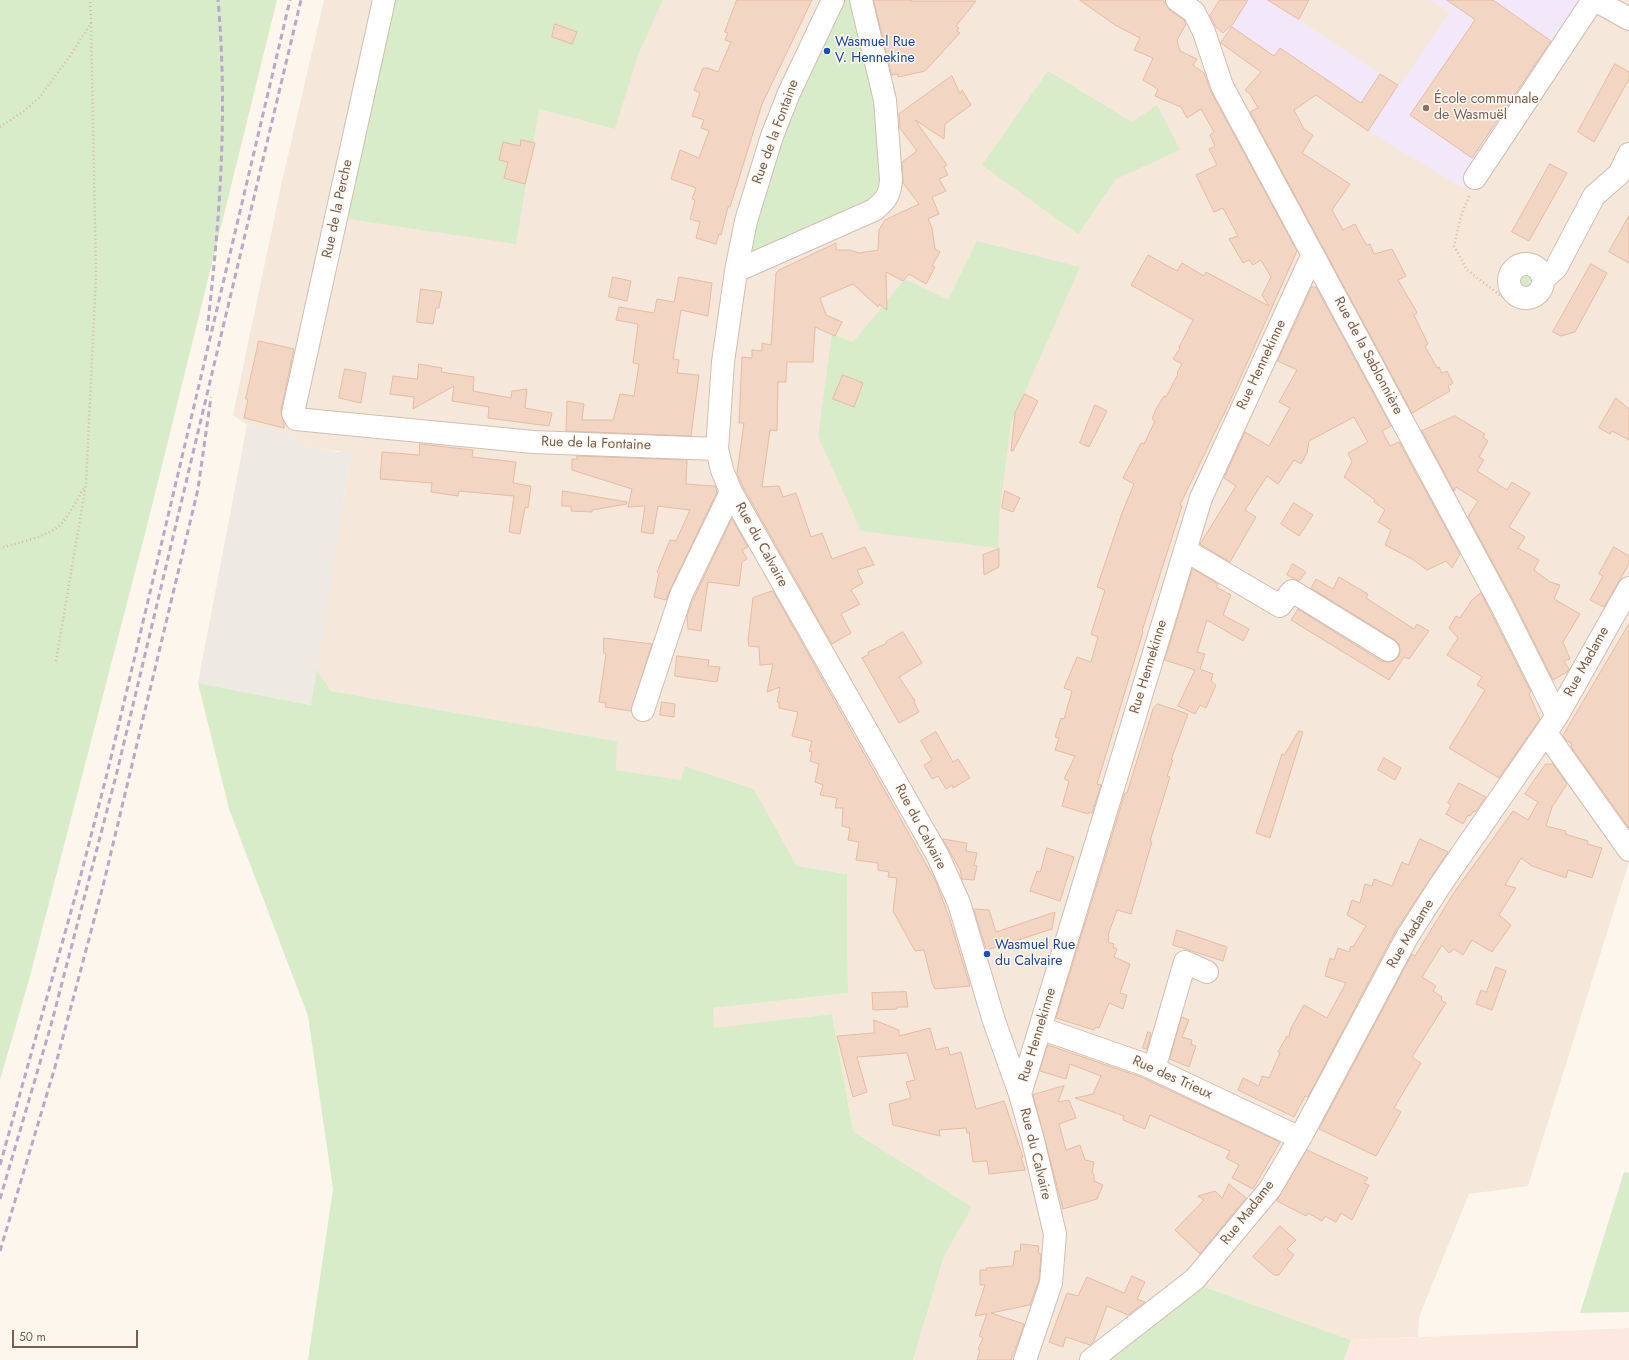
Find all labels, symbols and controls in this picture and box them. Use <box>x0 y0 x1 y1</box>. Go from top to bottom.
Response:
place label: Wasmuel Rue V. Hennekine <box>835 35 915 68</box>
marker: Wasmuel Rue V. Hennekine <box>822 46 832 56</box>
street label: Rue de la Fontaine <box>749 77 803 187</box>
place label: École communale de Wasmuël <box>1434 92 1539 124</box>
marker: École communale de Wasmuël <box>1421 103 1431 113</box>
street label: Rue de la Perche <box>319 158 357 260</box>
street label: Rue de la Sablonnière <box>1330 294 1406 418</box>
street label: Rue Hennekinne <box>1234 317 1290 413</box>
street label: Rue de la Fontaine <box>541 434 651 454</box>
street label: Rue du Calvaire <box>731 500 791 590</box>
street label: Rue Hennekinne <box>1127 618 1171 716</box>
street label: Rue Madame <box>1561 624 1613 700</box>
street label: Rue du Calvaire <box>891 782 949 872</box>
street label: Rue Madame <box>1384 896 1438 972</box>
place label: Wasmuel Rue du Calvaire <box>995 938 1075 970</box>
marker: Wasmuel Rue du Calvaire <box>982 949 992 959</box>
street label: Rue Hennekinne <box>1016 986 1060 1084</box>
street label: Rue des Trieux <box>1129 1053 1215 1103</box>
street label: Rue du Calvaire <box>1015 1106 1055 1202</box>
street label: Rue Madame <box>1218 1177 1278 1249</box>
scale bar <box>14 1322 140 1348</box>
text: 50 m <box>19 1328 46 1346</box>

